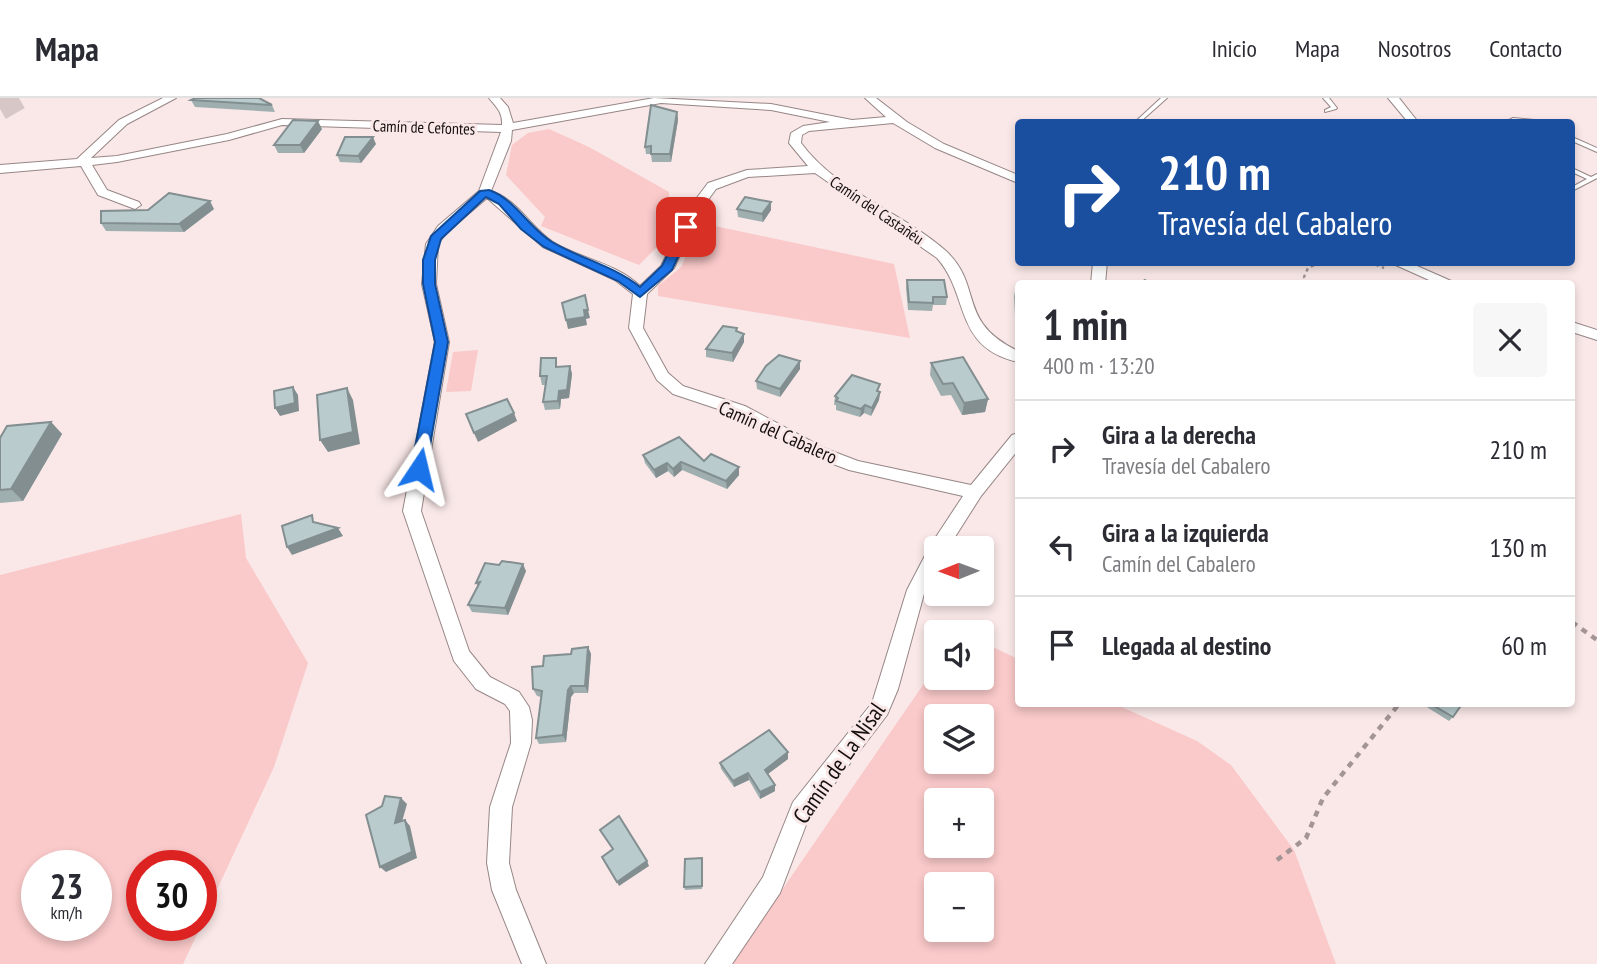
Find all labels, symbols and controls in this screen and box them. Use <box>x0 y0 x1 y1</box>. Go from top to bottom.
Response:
text: Mapa <box>35 27 99 70</box>
text: Inicio <box>1211 33 1257 64</box>
text: Mapa <box>1295 33 1340 64</box>
text: Nosotros <box>1378 33 1451 64</box>
text: Contacto <box>1489 33 1562 64</box>
street label: Camín de Cefontes <box>372 115 476 139</box>
text: 210 m <box>1158 140 1271 204</box>
icon: right <box>1043 147 1134 238</box>
street label: Camín del Castañéu <box>826 171 928 249</box>
pin <box>656 197 716 257</box>
text: Travesía del Cabalero <box>1158 202 1392 244</box>
icon: arrive <box>667 208 705 246</box>
text: 1 min <box>1043 297 1128 352</box>
button: close <box>1473 303 1547 377</box>
text: 400 m · 13:20 <box>1043 351 1155 380</box>
street label: Camín del Cabalero <box>715 395 841 469</box>
text: Gira a la derecha <box>1102 418 1256 451</box>
icon: right <box>1043 430 1081 468</box>
position arrow <box>382 432 456 506</box>
text: 210 m <box>1489 433 1547 466</box>
text: Travesía del Cabalero <box>1102 451 1271 480</box>
text: Gira a la izquierda <box>1102 516 1269 549</box>
icon: left <box>1043 528 1081 566</box>
text: 130 m <box>1489 531 1547 564</box>
north arrow <box>924 536 994 606</box>
map controls <box>924 536 994 942</box>
text: Camín del Cabalero <box>1102 549 1256 578</box>
button: sound <box>924 620 994 690</box>
icon: arrive <box>1043 626 1081 664</box>
text: Llegada al destino <box>1102 629 1271 662</box>
text: 60 m <box>1501 629 1547 662</box>
street label: Camín de La Nisal <box>786 696 891 829</box>
button: layers <box>924 704 994 774</box>
button: + <box>924 788 994 858</box>
speed limit sign: 30 <box>126 850 217 941</box>
text: 23 <box>50 863 83 909</box>
button: − <box>924 872 994 942</box>
text: km/h <box>51 901 82 924</box>

